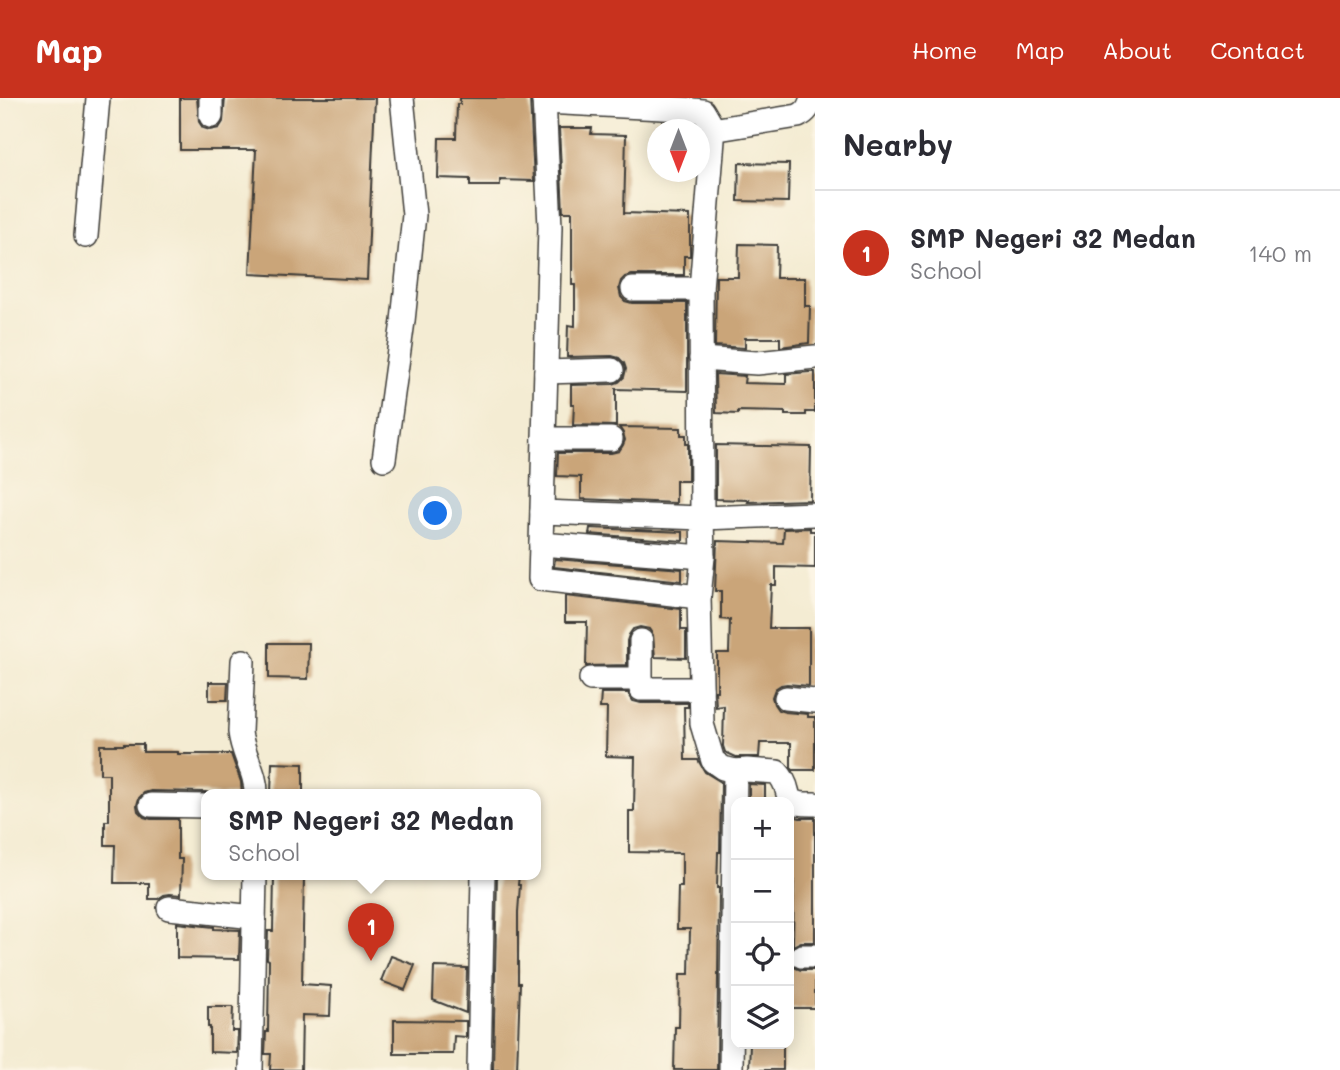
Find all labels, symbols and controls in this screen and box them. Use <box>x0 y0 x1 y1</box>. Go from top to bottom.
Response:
text: Map <box>35 28 103 71</box>
text: Home <box>912 34 977 65</box>
text: Map <box>1015 34 1064 65</box>
text: About <box>1102 34 1172 65</box>
text: Contact <box>1210 34 1305 65</box>
north arrow <box>647 119 710 182</box>
text: Nearby <box>843 124 953 164</box>
text: SMP Negeri 32 Medan <box>910 221 1196 255</box>
text: 1 <box>861 238 871 268</box>
text: 140 m <box>1248 238 1312 268</box>
text: School <box>910 255 983 285</box>
your location <box>418 496 452 530</box>
popup <box>201 789 541 880</box>
map controls <box>731 797 794 1049</box>
button: + <box>731 797 794 860</box>
text: SMP Negeri 32 Medan <box>228 803 514 837</box>
text: School <box>228 837 301 867</box>
button: − <box>731 860 794 923</box>
pin: 1 <box>348 903 394 961</box>
button: locate <box>731 923 794 986</box>
button: layers <box>731 986 794 1049</box>

